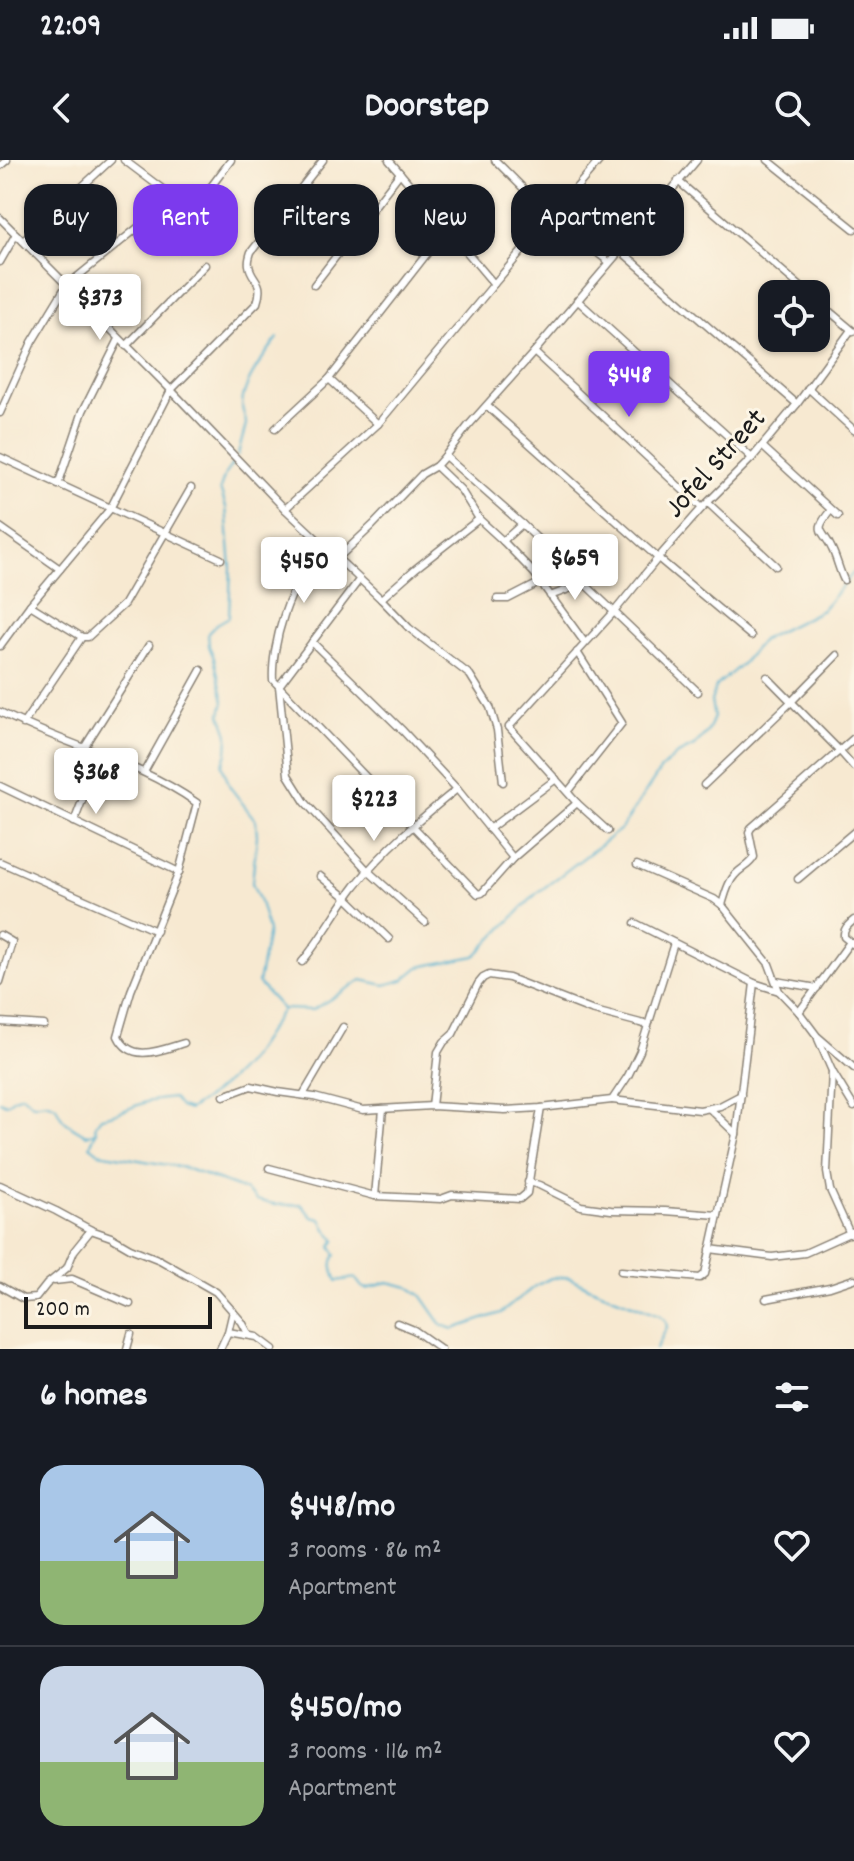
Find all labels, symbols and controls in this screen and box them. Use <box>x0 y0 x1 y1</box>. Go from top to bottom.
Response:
text: 22:09 <box>40 7 101 50</box>
text: Doorstep <box>365 82 489 134</box>
icon: back <box>40 86 84 130</box>
icon: search <box>770 86 814 130</box>
chip: Buy <box>24 184 117 256</box>
chip: Rent <box>133 184 238 256</box>
chip: Filters <box>254 184 379 256</box>
chip: New <box>395 184 495 256</box>
chip: Apartment <box>511 184 684 256</box>
pin: $373 <box>53 274 147 342</box>
map controls <box>758 280 830 352</box>
button: locate <box>758 280 830 352</box>
text: $373 <box>77 281 123 318</box>
pin: $448 <box>582 351 676 419</box>
text: $448 <box>606 358 652 395</box>
street label: Jofel Street <box>656 400 778 530</box>
pin: $659 <box>528 534 622 602</box>
pin: $450 <box>257 537 351 605</box>
text: $659 <box>550 541 600 578</box>
text: $450 <box>279 544 329 581</box>
pin: $368 <box>49 748 143 816</box>
text: $368 <box>72 755 120 792</box>
pin: $223 <box>327 775 421 843</box>
text: $223 <box>350 782 398 819</box>
scale bar <box>24 1293 212 1329</box>
text: 200 m <box>36 1295 90 1326</box>
text: 6 homes <box>40 1373 148 1422</box>
icon: filters <box>770 1375 814 1419</box>
text: $448/mo <box>288 1484 395 1533</box>
icon: home <box>104 1497 200 1593</box>
icon: heart <box>770 1523 814 1567</box>
text: 3 rooms · 86 m² <box>288 1533 441 1570</box>
text: Apartment <box>288 1570 397 1607</box>
text: $450/mo <box>288 1685 402 1734</box>
icon: home <box>104 1698 200 1794</box>
icon: heart <box>770 1724 814 1768</box>
text: 3 rooms · 116 m² <box>288 1734 442 1771</box>
text: Apartment <box>288 1771 397 1808</box>

